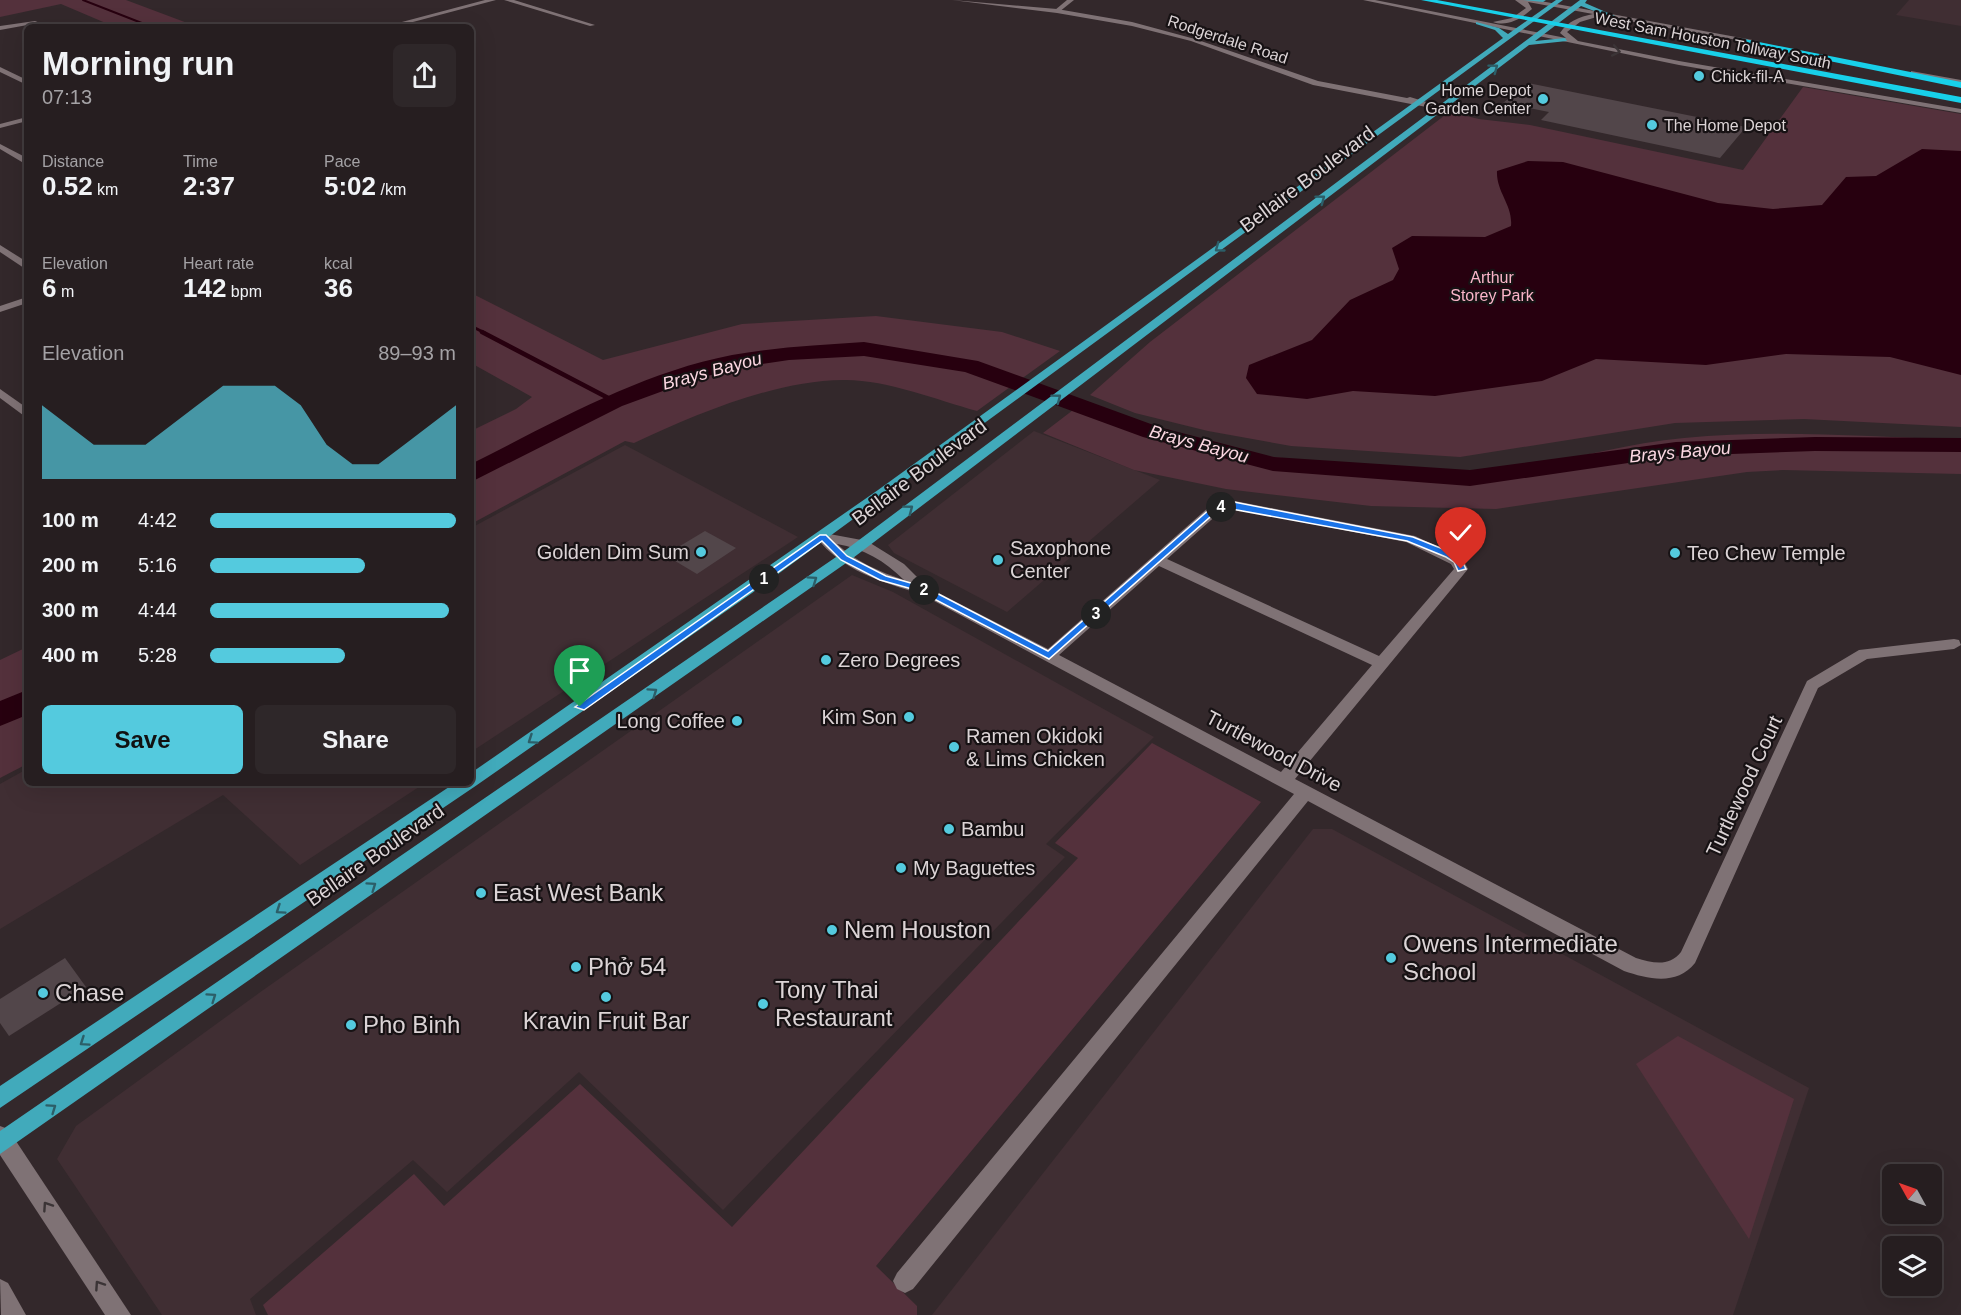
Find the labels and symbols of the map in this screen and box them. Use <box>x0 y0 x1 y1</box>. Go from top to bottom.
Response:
street label: West Sam Houston Tollway South <box>1593 9 1833 72</box>
street label: Rodgerdale Road <box>1166 12 1290 67</box>
one-way arrow <box>1611 44 1621 57</box>
one-way arrow <box>1487 65 1498 76</box>
place label: Chick-fil-A <box>1711 68 1784 85</box>
marker: Chick-fil-A <box>1692 69 1706 83</box>
place label: Home Depot Garden Center <box>1425 82 1532 117</box>
marker: Home Depot Garden Center <box>1536 92 1550 106</box>
place label: The Home Depot <box>1664 117 1786 134</box>
marker: The Home Depot <box>1645 118 1659 132</box>
street label: Bellaire Boulevard <box>1236 121 1378 237</box>
one-way arrow <box>1314 196 1325 207</box>
one-way arrow <box>1214 241 1225 252</box>
park label: Arthur Storey Park <box>1450 269 1535 304</box>
water label: Brays Bayou <box>660 348 764 394</box>
one-way arrow <box>1050 394 1061 405</box>
street label: Bellaire Boulevard <box>848 414 990 530</box>
water label: Brays Bayou <box>1147 421 1251 467</box>
water label: Brays Bayou <box>1628 438 1732 466</box>
pin: 4 <box>1206 492 1236 522</box>
one-way arrow <box>902 506 913 517</box>
pin <box>1435 507 1486 569</box>
place label: Saxophone Center <box>1010 537 1111 582</box>
place label: Golden Dim Sum <box>537 541 689 563</box>
place label: Teo Chew Temple <box>1687 542 1846 564</box>
marker: Golden Dim Sum <box>694 545 708 559</box>
marker: Teo Chew Temple <box>1668 546 1682 560</box>
marker: Saxophone Center <box>991 553 1005 567</box>
pin: 1 <box>749 564 779 594</box>
pin: 2 <box>909 575 939 605</box>
one-way arrow <box>806 576 817 587</box>
pin: 3 <box>1081 599 1111 629</box>
pin <box>554 645 605 707</box>
place label: Zero Degrees <box>838 649 960 671</box>
marker: Zero Degrees <box>819 653 833 667</box>
one-way arrow <box>646 688 657 699</box>
place label: Kim Son <box>821 706 897 728</box>
street label: Turtlewood Drive <box>1202 706 1346 796</box>
place label: Long Coffee <box>616 710 725 732</box>
marker: Kim Son <box>902 710 916 724</box>
street label: Turtlewood Court <box>1702 712 1786 860</box>
marker: Long Coffee <box>730 714 744 728</box>
place label: Ramen Okidoki & Lims Chicken <box>966 725 1105 770</box>
one-way arrow <box>527 733 538 744</box>
marker: Ramen Okidoki & Lims Chicken <box>947 740 961 754</box>
street label: Bellaire Boulevard <box>302 799 448 911</box>
place label: Bambu <box>961 818 1024 840</box>
marker: Bambu <box>942 822 956 836</box>
place label: My Baguettes <box>913 857 1035 879</box>
marker: My Baguettes <box>894 861 908 875</box>
place label: East West Bank <box>493 879 664 906</box>
one-way arrow <box>366 882 377 893</box>
marker: East West Bank <box>474 886 488 900</box>
one-way arrow <box>276 902 287 913</box>
place label: Nem Houston <box>844 916 991 943</box>
marker: Nem Houston <box>825 923 839 937</box>
place label: Owens Intermediate School <box>1403 930 1618 985</box>
marker: Owens Intermediate School <box>1384 951 1398 965</box>
place label: Phở 54 <box>588 953 666 980</box>
marker: Phở 54 <box>569 960 583 974</box>
place label: Tony Thai Restaurant <box>775 976 893 1031</box>
place label: Chase <box>55 979 124 1006</box>
marker: Chase <box>36 986 50 1000</box>
marker: Kravin Fruit Bar <box>599 990 613 1004</box>
one-way arrow <box>205 993 216 1004</box>
marker: Tony Thai Restaurant <box>756 997 770 1011</box>
place label: Kravin Fruit Bar <box>523 1007 689 1034</box>
place label: Pho Binh <box>363 1011 460 1038</box>
marker: Pho Binh <box>344 1018 358 1032</box>
one-way arrow <box>80 1035 91 1046</box>
one-way arrow <box>45 1104 56 1115</box>
north arrow <box>1882 1164 1942 1224</box>
one-way arrow <box>43 1202 54 1213</box>
one-way arrow <box>95 1281 106 1292</box>

